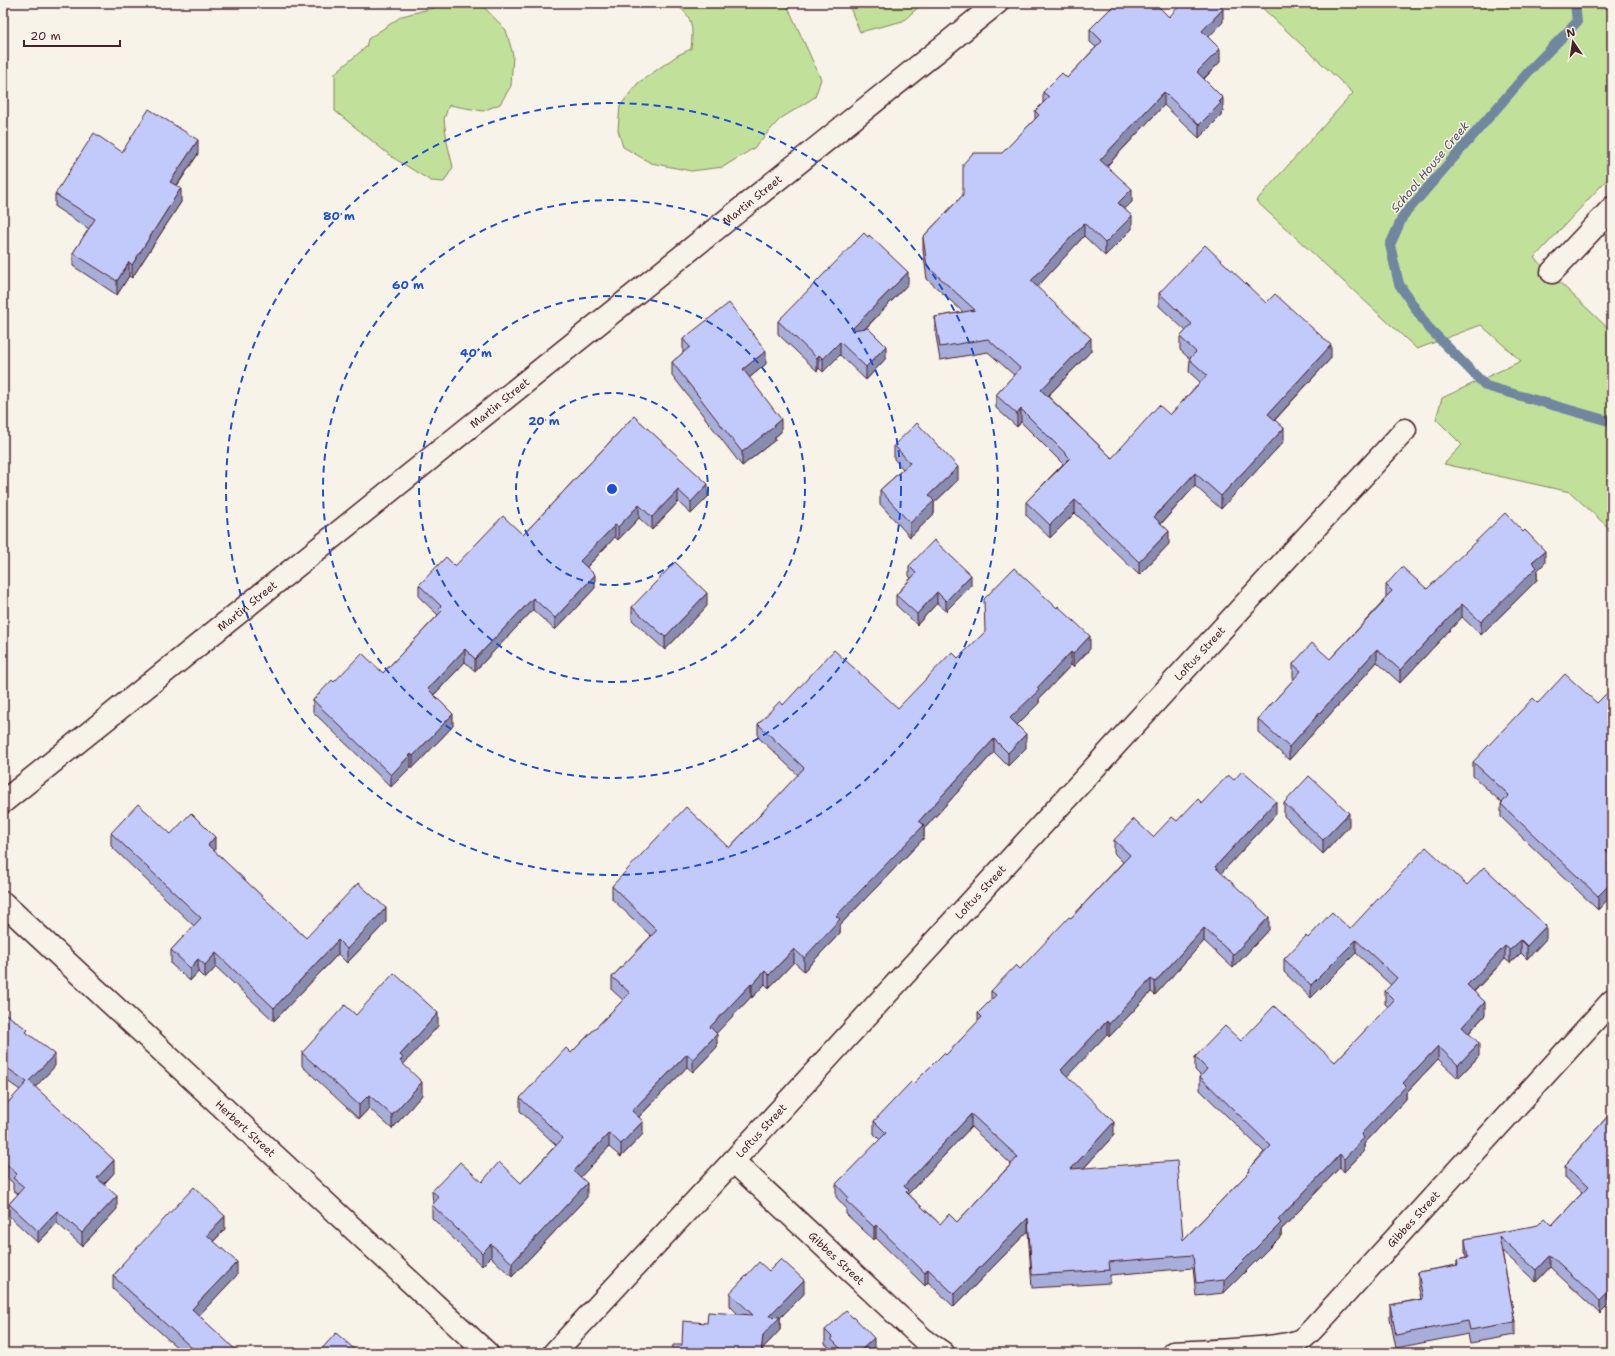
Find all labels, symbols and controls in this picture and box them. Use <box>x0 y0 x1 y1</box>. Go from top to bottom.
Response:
scale bar <box>24 22 120 48</box>
north arrow <box>1553 22 1593 62</box>
text: N <box>1565 24 1577 41</box>
text: 20 m <box>30 28 61 44</box>
water label: School House Creek <box>1387 118 1473 216</box>
street label: Martin Street <box>719 171 785 228</box>
text: 80 m <box>323 208 355 224</box>
text: 60 m <box>392 277 424 293</box>
text: 40 m <box>460 345 492 361</box>
street label: Martin Street <box>467 374 533 431</box>
text: 20 m <box>528 413 560 429</box>
centre of rings <box>605 482 619 496</box>
street label: Martin Street <box>214 577 280 634</box>
street label: Loftus Street <box>1171 623 1229 684</box>
street label: Loftus Street <box>952 861 1009 922</box>
street label: Herbert Street <box>212 1097 279 1160</box>
street label: Loftus Street <box>732 1100 790 1161</box>
street label: Gibbes Street <box>1384 1187 1443 1251</box>
street label: Gibbes Street <box>805 1228 868 1288</box>

